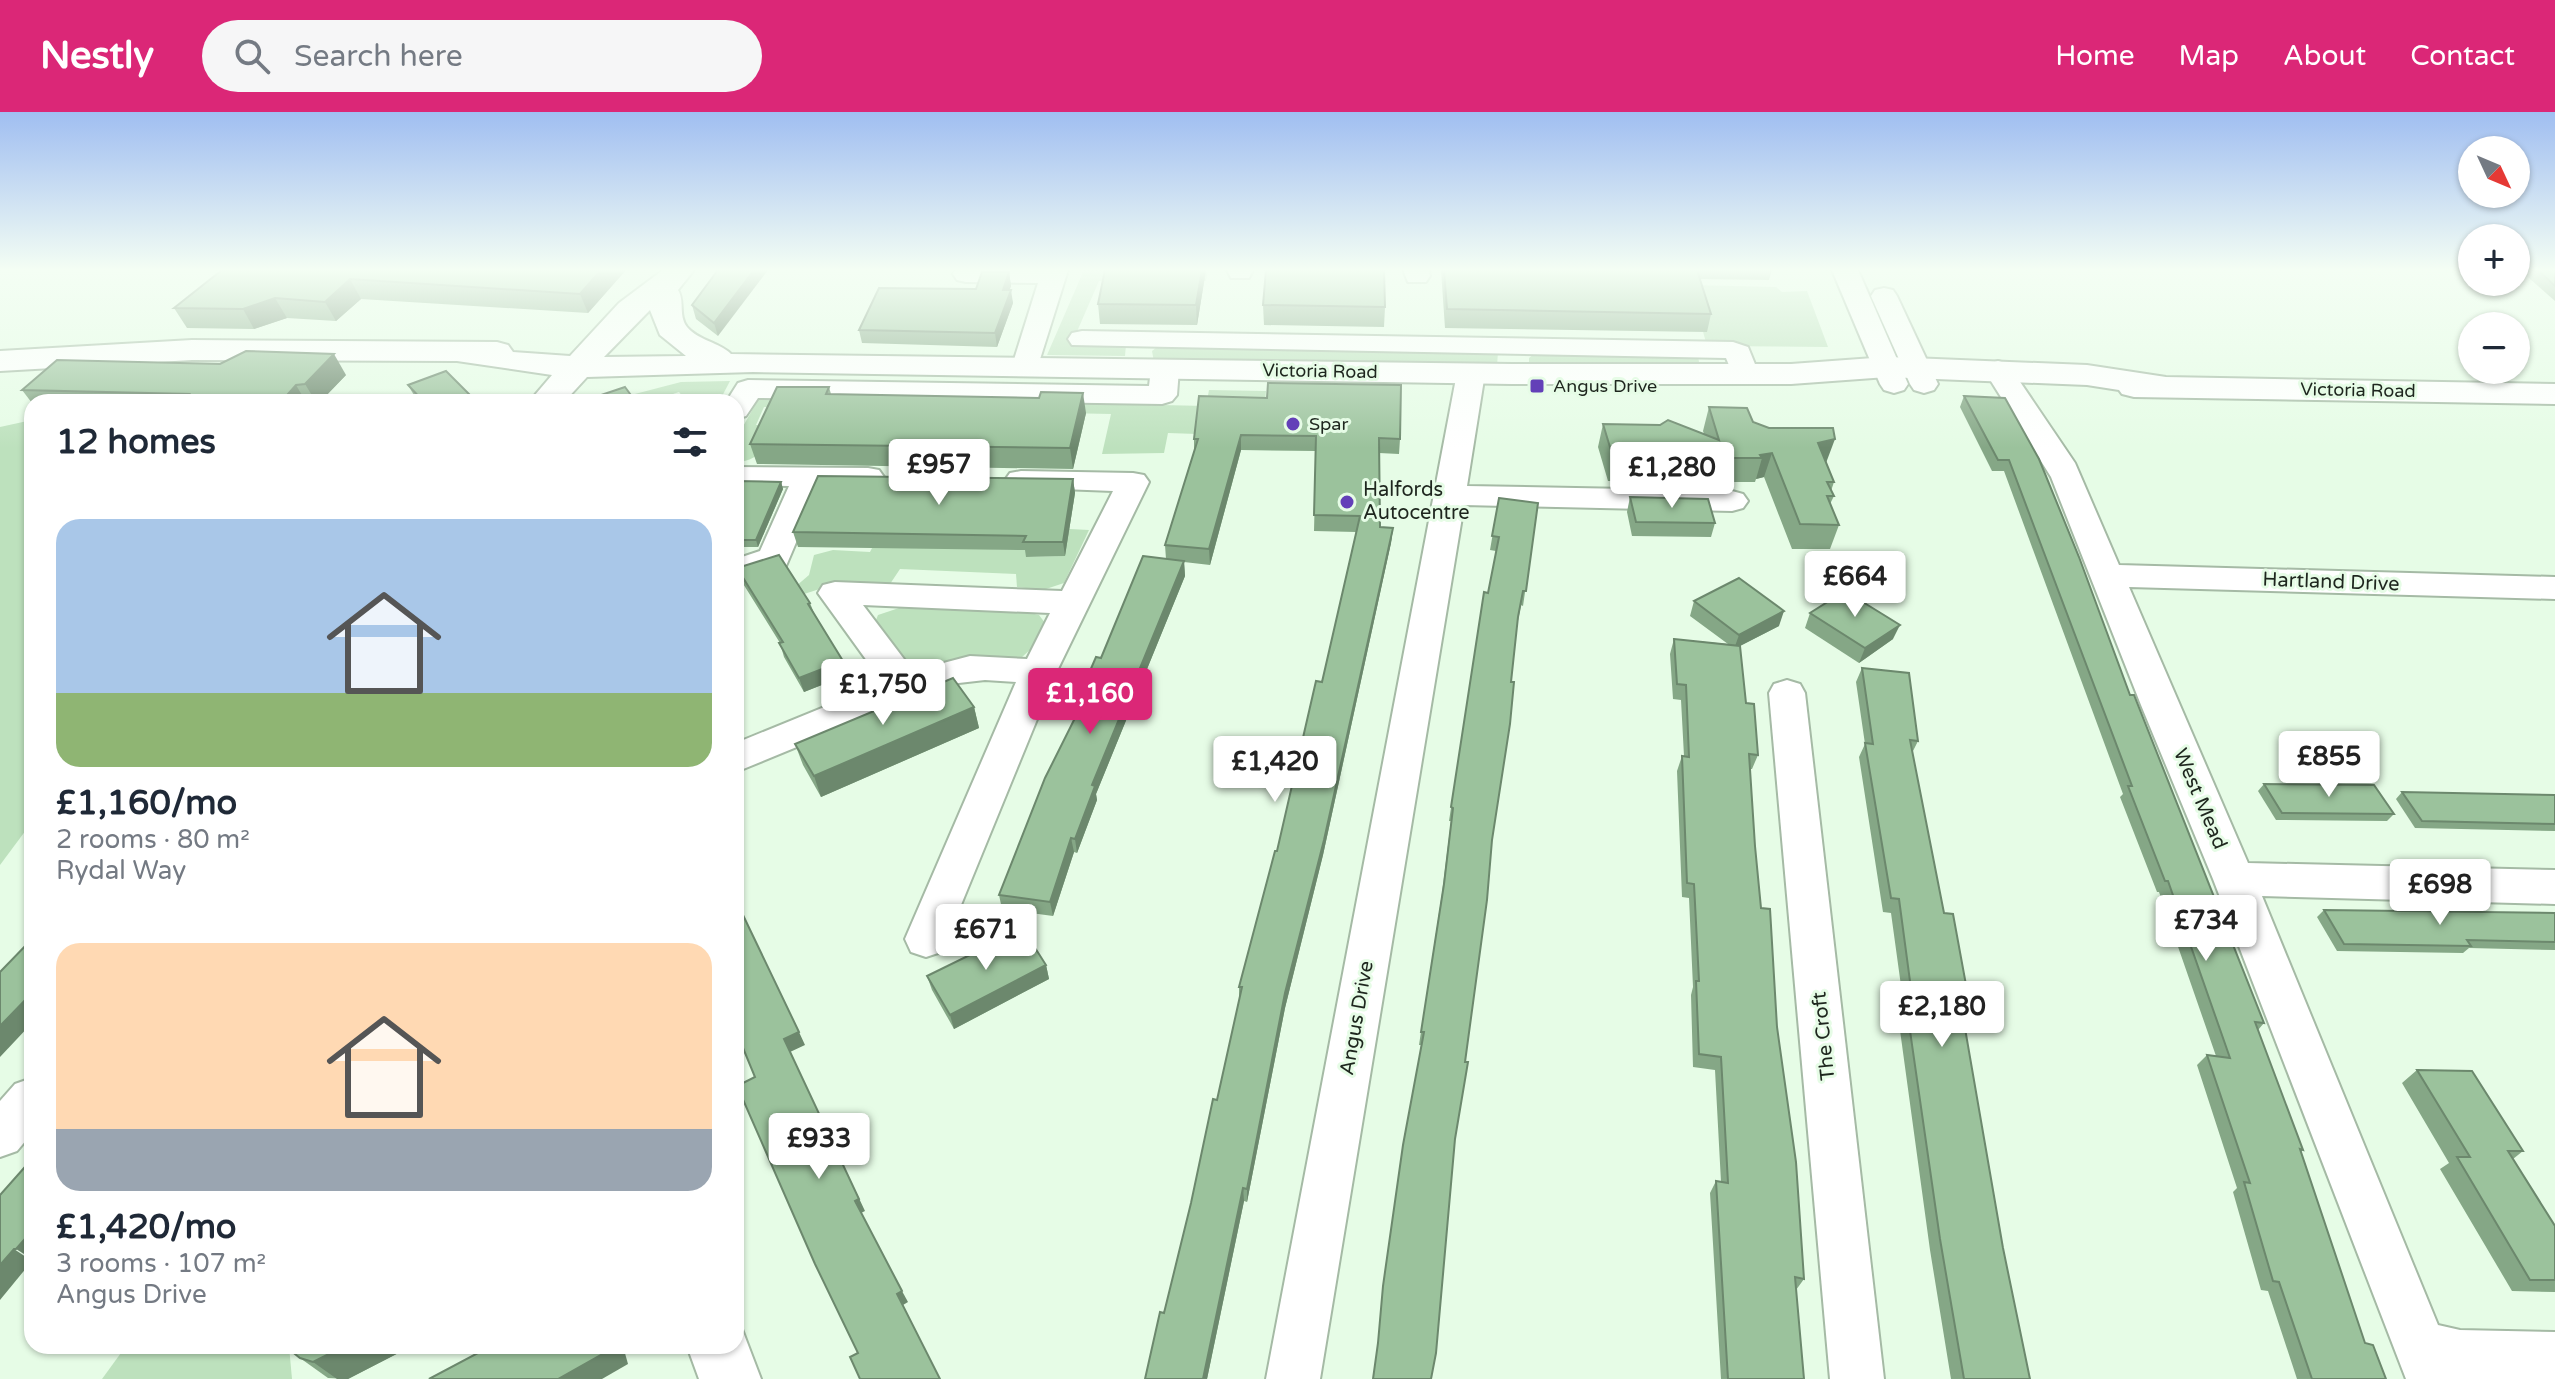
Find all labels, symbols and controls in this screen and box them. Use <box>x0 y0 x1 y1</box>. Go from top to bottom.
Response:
search box <box>202 20 762 92</box>
text: Nestly <box>40 33 154 79</box>
icon: search <box>230 34 274 78</box>
text: Search here <box>294 38 463 75</box>
text: Home <box>2055 39 2135 73</box>
text: Map <box>2179 39 2239 73</box>
text: About <box>2283 39 2366 73</box>
text: Contact <box>2410 39 2515 73</box>
north arrow <box>2458 136 2530 208</box>
map controls <box>2458 136 2530 384</box>
button: + <box>2458 224 2530 296</box>
button: − <box>2458 312 2530 384</box>
street label: Victoria Road <box>1262 359 1378 383</box>
place label: Angus Drive <box>1553 375 1657 397</box>
marker: Angus Drive <box>1528 377 1546 395</box>
street label: Victoria Road <box>2300 378 2416 402</box>
place label: Spar <box>1309 413 1348 435</box>
marker: Spar <box>1284 415 1302 433</box>
icon: filters <box>668 420 712 464</box>
text: 12 homes <box>56 422 216 463</box>
pin: £957 <box>892 439 986 507</box>
pin: £1,280 <box>1607 442 1737 510</box>
text: £957 <box>907 449 971 480</box>
text: £1,280 <box>1628 452 1716 483</box>
place label: Halfords Autocentre <box>1363 478 1470 525</box>
marker: Halfords Autocentre <box>1338 493 1356 511</box>
pin: £664 <box>1808 551 1902 619</box>
text: £664 <box>1823 561 1887 592</box>
street label: Hartland Drive <box>2262 568 2400 596</box>
icon: home <box>312 571 456 715</box>
pin: £1,750 <box>818 659 948 727</box>
pin: £1,160 <box>1025 668 1155 736</box>
text: £1,750 <box>839 669 927 700</box>
text: £1,160 <box>1046 678 1134 709</box>
pin: £855 <box>2282 731 2376 799</box>
pin: £1,420 <box>1210 736 1340 804</box>
text: £855 <box>2297 741 2361 772</box>
street label: West Mead <box>2168 745 2232 853</box>
text: £1,420 <box>1231 746 1319 777</box>
text: £1,160/mo <box>56 783 237 824</box>
text: 2 rooms · 80 m² <box>56 824 250 855</box>
text: Rydal Way <box>56 855 186 886</box>
pin: £698 <box>2393 859 2487 927</box>
text: £698 <box>2408 869 2472 900</box>
pin: £734 <box>2159 895 2253 963</box>
pin: £671 <box>939 904 1033 972</box>
text: £734 <box>2174 905 2238 936</box>
text: £671 <box>954 914 1018 945</box>
street label: Angus Drive <box>1335 959 1379 1077</box>
pin: £2,180 <box>1877 981 2007 1049</box>
street label: The Croft <box>1807 990 1841 1082</box>
text: £2,180 <box>1898 991 1986 1022</box>
icon: home <box>312 995 456 1139</box>
pin: £933 <box>772 1113 866 1181</box>
text: £933 <box>787 1123 851 1154</box>
text: £1,420/mo <box>56 1207 237 1248</box>
text: 3 rooms · 107 m² <box>56 1248 266 1279</box>
text: Angus Drive <box>56 1279 207 1310</box>

